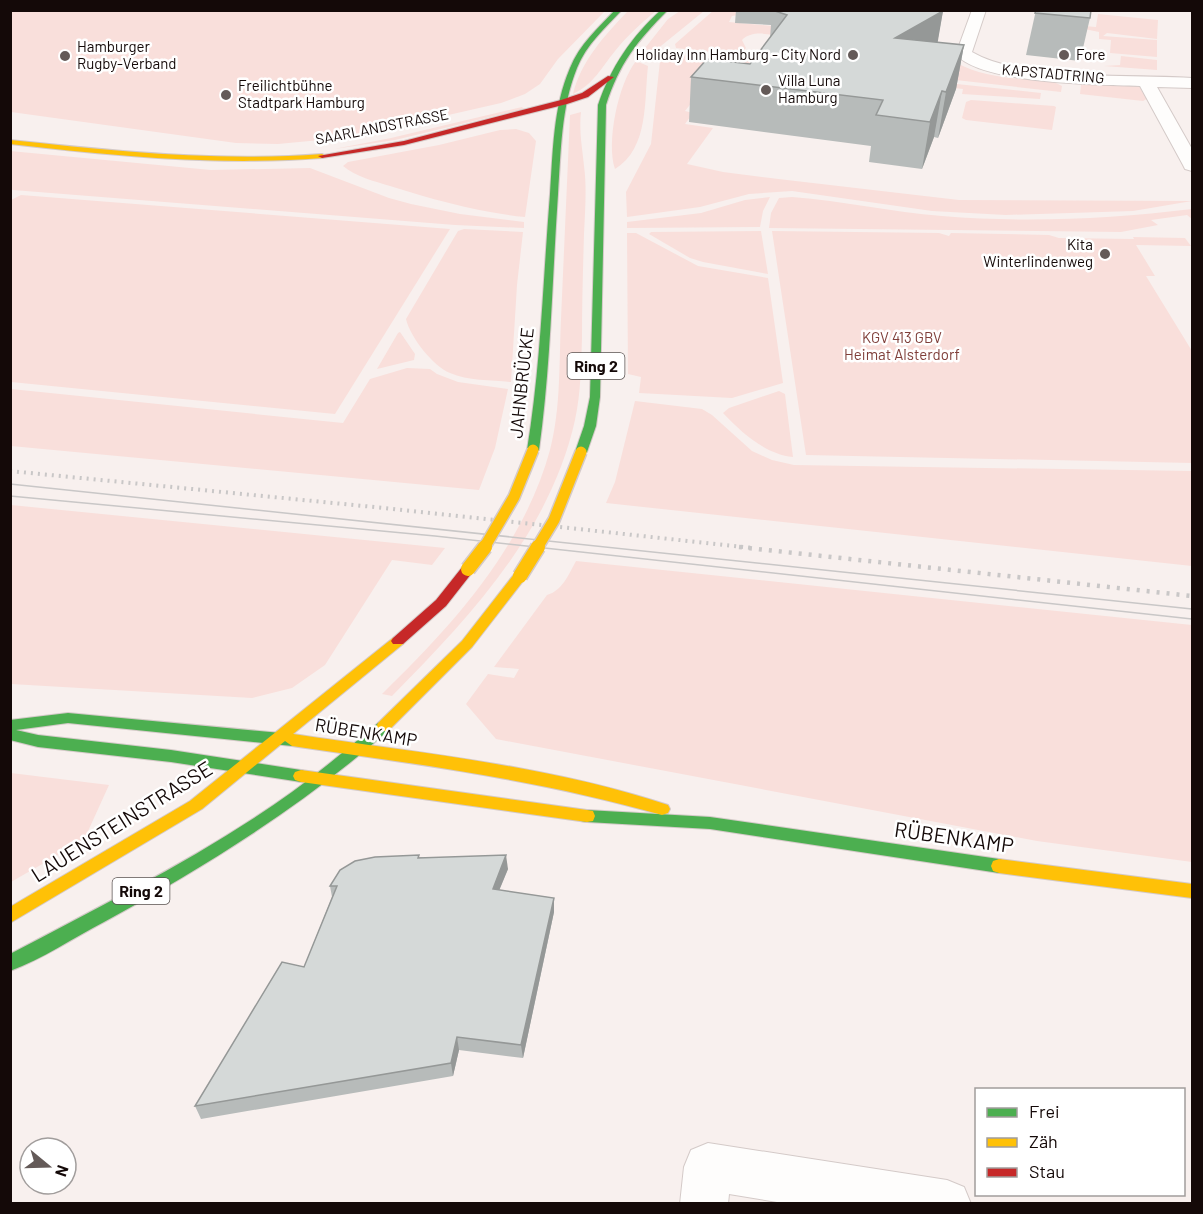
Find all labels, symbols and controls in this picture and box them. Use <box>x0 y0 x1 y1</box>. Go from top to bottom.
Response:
place label: Hamburger Rugby-Verband <box>77 37 176 72</box>
place label: Holiday Inn Hamburg - City Nord <box>635 45 841 63</box>
place label: Fore <box>1076 45 1105 63</box>
marker: Holiday Inn Hamburg - City Nord <box>846 48 860 62</box>
marker: Fore <box>1057 48 1071 62</box>
marker: Hamburger Rugby-Verband <box>58 49 72 63</box>
street label: KAPSTADTRING <box>1001 60 1105 86</box>
place label: Villa Luna Hamburg <box>778 71 841 106</box>
place label: Freilichtbühne Stadtpark Hamburg <box>238 76 365 111</box>
marker: Villa Luna Hamburg <box>759 83 773 97</box>
marker: Freilichtbühne Stadtpark Hamburg <box>219 88 233 102</box>
street label: SAARLANDSTRASSE <box>314 104 450 148</box>
place label: Kita Winterlindenweg <box>983 235 1093 270</box>
marker: Kita Winterlindenweg <box>1098 247 1112 261</box>
street label: JAHNBRÜCKE <box>504 326 538 439</box>
park label: KGV 413 GBV Heimat Alsterdorf <box>844 328 960 363</box>
road number: Ring 2 <box>568 353 624 379</box>
street label: RÜBENKAMP <box>314 713 419 751</box>
street label: LAUENSTEINSTRASSE <box>26 755 216 887</box>
street label: RÜBENKAMP <box>893 816 1015 857</box>
road number: Ring 2 <box>112 878 170 904</box>
legend <box>975 1088 1185 1196</box>
text: Frei <box>1029 1100 1060 1122</box>
text: Zäh <box>1029 1130 1058 1152</box>
north arrow <box>18 1136 78 1196</box>
text: Stau <box>1029 1160 1065 1182</box>
text: N <box>52 1163 73 1179</box>

